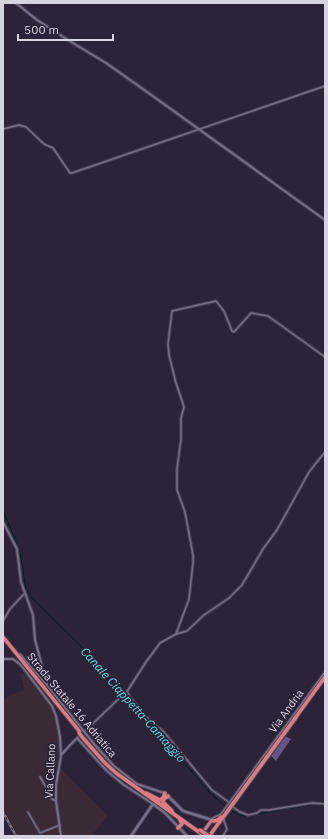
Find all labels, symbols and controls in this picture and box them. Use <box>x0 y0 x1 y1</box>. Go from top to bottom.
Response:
scale bar <box>18 16 113 42</box>
text: 500 m <box>24 22 59 37</box>
water label: Canale Ciappetta-Camaggio <box>78 644 189 766</box>
street label: Strada Statale 16 Adriatica <box>24 650 120 760</box>
street label: Via Andria <box>266 686 307 735</box>
street label: Via Callano <box>42 743 58 799</box>

